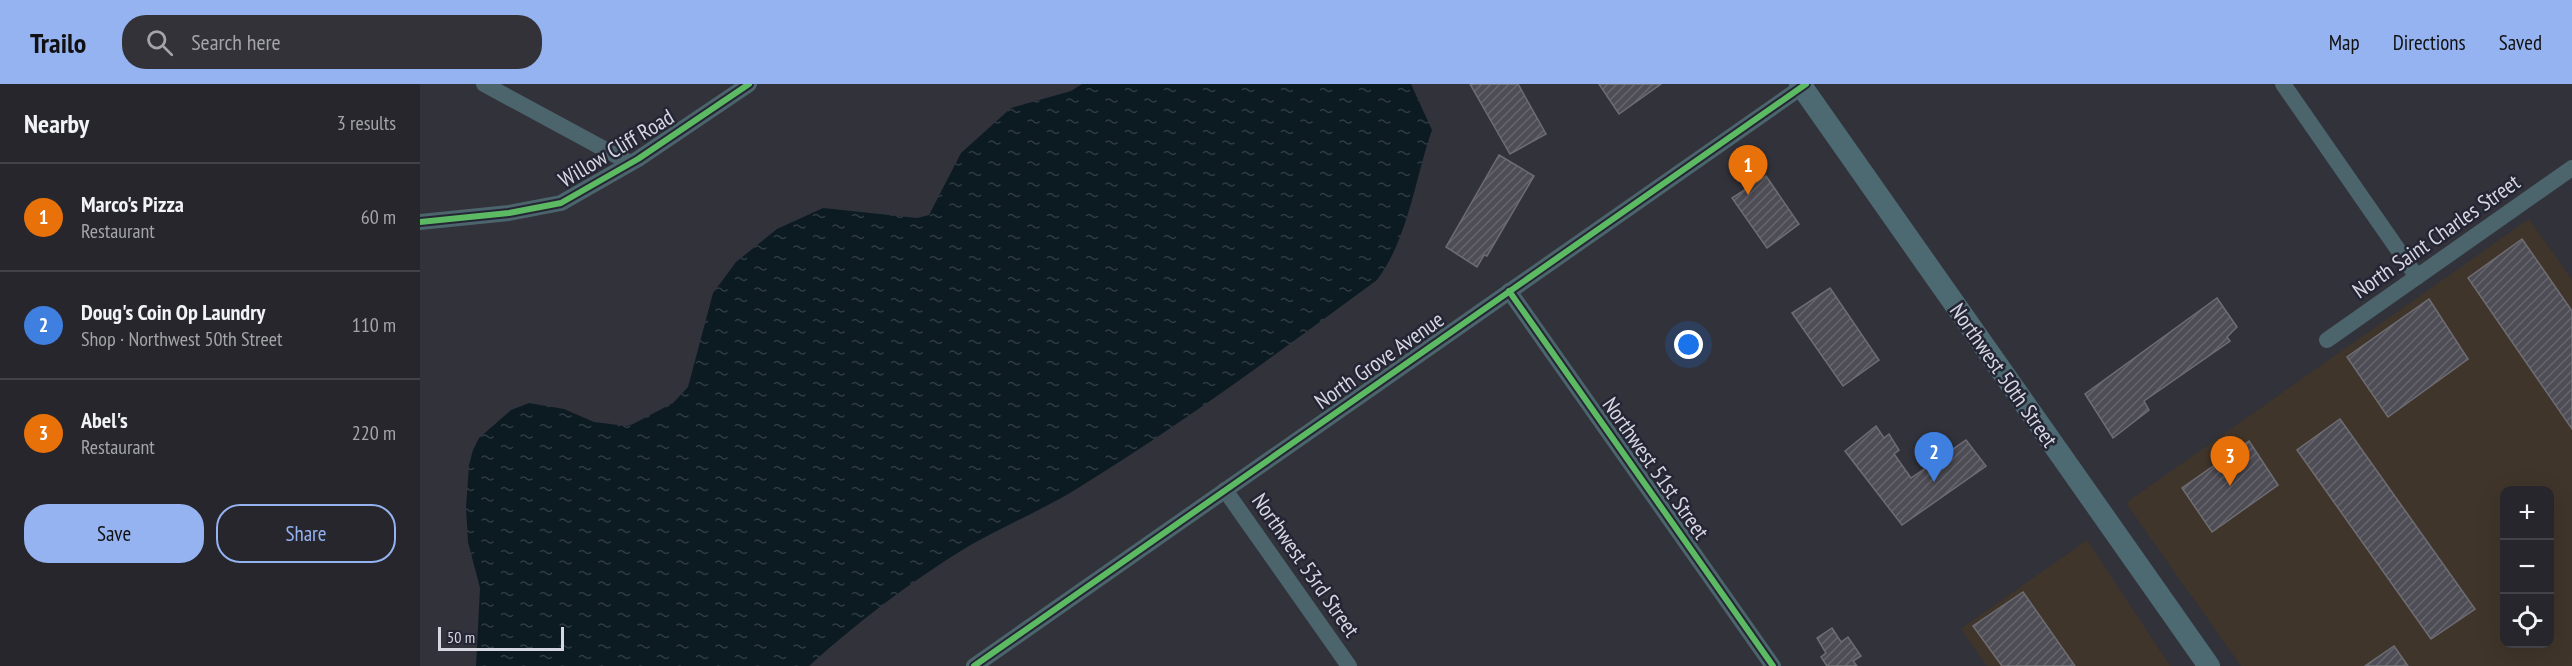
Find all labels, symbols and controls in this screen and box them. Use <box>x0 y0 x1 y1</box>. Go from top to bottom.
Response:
search box <box>122 15 542 69</box>
text: Trailo <box>30 24 86 61</box>
icon: search <box>143 26 176 59</box>
text: Search here <box>191 28 281 56</box>
text: Map <box>2329 29 2360 56</box>
text: Directions <box>2393 29 2466 56</box>
text: Saved <box>2499 29 2542 56</box>
street label: Willow Cliff Road <box>553 103 679 193</box>
text: Nearby <box>24 107 89 140</box>
text: 3 results <box>337 110 396 136</box>
pin: 1 <box>1728 146 1768 195</box>
street label: North Saint Charles Street <box>2347 168 2525 304</box>
text: Marco's Pizza <box>81 190 184 218</box>
text: 1 <box>39 204 48 230</box>
text: 60 m <box>361 204 396 230</box>
text: Restaurant <box>81 218 155 244</box>
text: Doug's Coin Op Laundry <box>81 298 265 326</box>
street label: Northwest 50th Street <box>1944 298 2064 452</box>
street label: North Grove Avenue <box>1309 305 1449 415</box>
text: 2 <box>39 312 48 338</box>
text: 110 m <box>352 312 396 338</box>
text: Shop · Northwest 50th Street <box>81 326 282 352</box>
your location <box>1674 330 1703 359</box>
street label: Northwest 51st Street <box>1597 392 1715 544</box>
text: Abel's <box>81 406 128 434</box>
text: 3 <box>39 420 48 446</box>
text: 220 m <box>352 420 396 446</box>
pin: 2 <box>1914 432 1954 482</box>
text: Restaurant <box>81 434 155 460</box>
pin: 3 <box>2210 436 2250 486</box>
map controls <box>2500 486 2554 648</box>
button: + <box>2500 486 2554 540</box>
street label: Northwest 53rd Street <box>1246 488 1366 642</box>
button: Save <box>24 504 204 563</box>
button: Share <box>216 504 396 563</box>
button: − <box>2500 540 2554 594</box>
button: locate <box>2500 594 2554 648</box>
scale bar <box>438 624 564 652</box>
text: 50 m <box>447 627 475 647</box>

